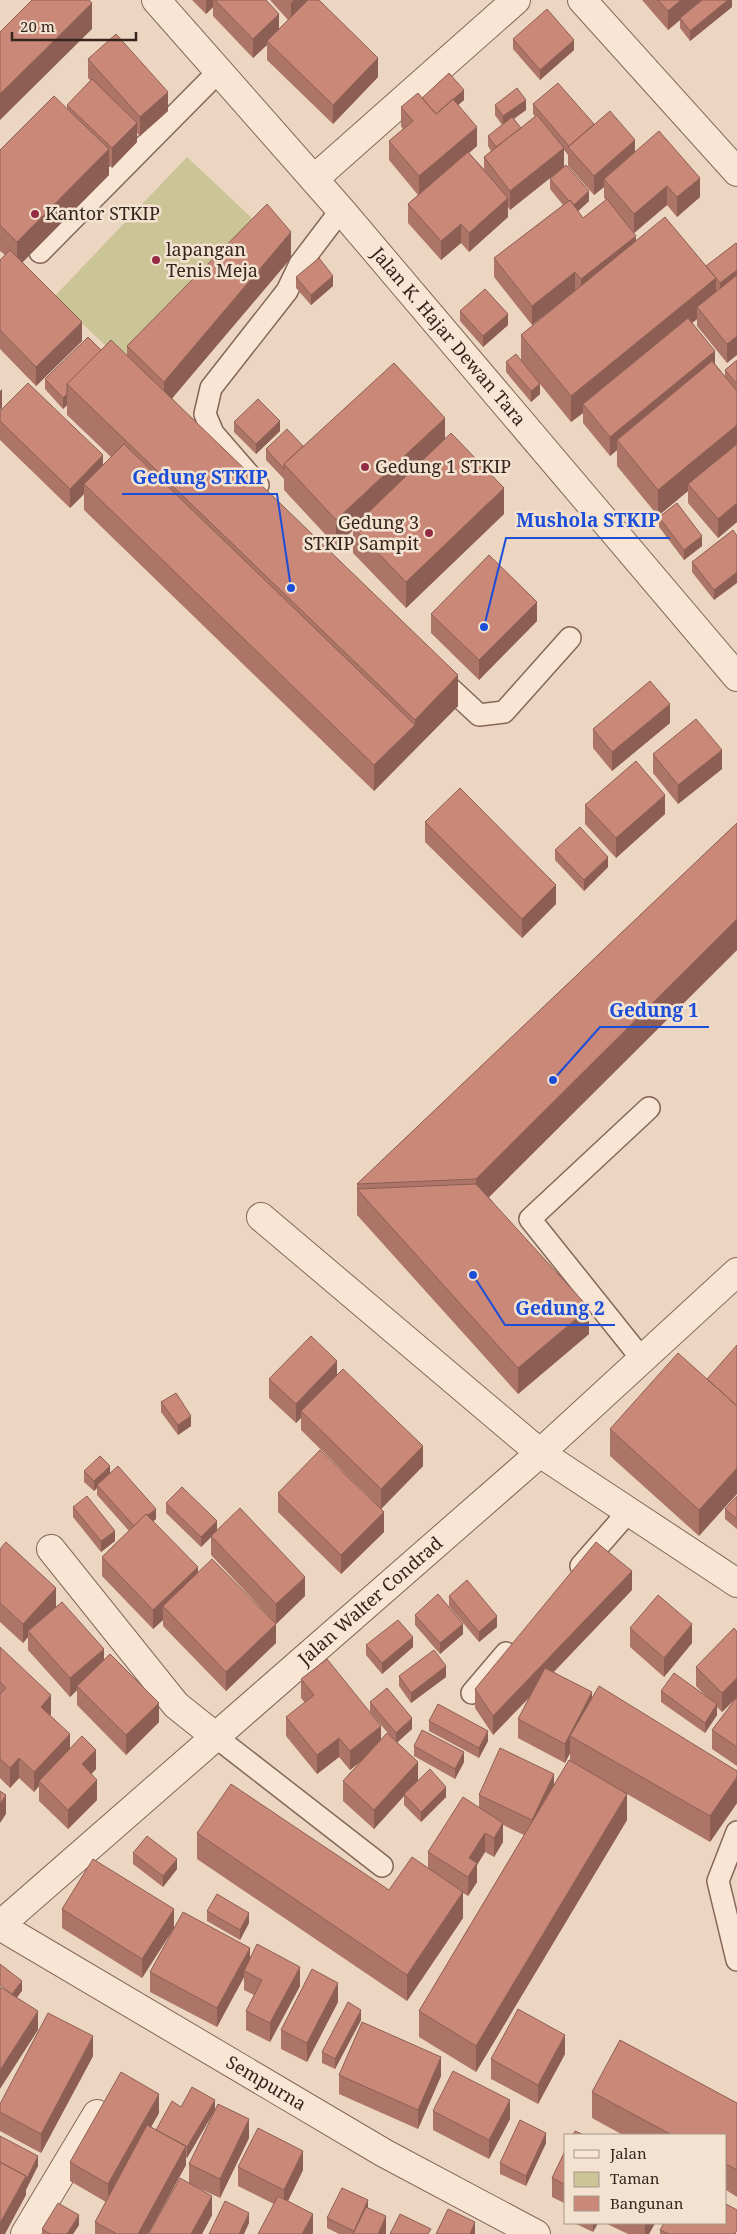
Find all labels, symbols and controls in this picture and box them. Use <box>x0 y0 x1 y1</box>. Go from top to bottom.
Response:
scale bar <box>12 10 136 42</box>
text: 20 m <box>20 16 55 36</box>
place label: Kantor STKIP <box>45 201 160 225</box>
marker: Kantor STKIP <box>29 208 41 220</box>
place label: lapangan Tenis Meja <box>166 237 258 282</box>
street label: Jalan K. Hajar Dewan Tara <box>366 241 532 430</box>
marker: lapangan Tenis Meja <box>150 254 162 266</box>
place label: Gedung 1 STKIP <box>375 454 511 478</box>
callout: Gedung STKIP <box>122 460 277 494</box>
marker: Gedung 1 STKIP <box>359 461 371 473</box>
text: Gedung STKIP <box>132 464 268 490</box>
callout: Mushola STKIP <box>506 504 670 538</box>
text: Mushola STKIP <box>516 507 660 533</box>
place label: Gedung 3 STKIP Sampit <box>304 510 419 555</box>
marker: Gedung 3 STKIP Sampit <box>423 527 435 539</box>
callout: Gedung 1 <box>600 993 709 1027</box>
text: Gedung 1 <box>609 997 699 1023</box>
callout: Gedung 2 <box>505 1291 615 1325</box>
text: Gedung 2 <box>515 1295 605 1321</box>
street label: Jalan Walter Condrad <box>292 1531 447 1671</box>
street label: Sempurna <box>222 2049 311 2115</box>
legend <box>564 2134 727 2224</box>
text: Jalan <box>609 2143 647 2163</box>
text: Taman <box>610 2168 660 2188</box>
text: Bangunan <box>610 2193 684 2213</box>

